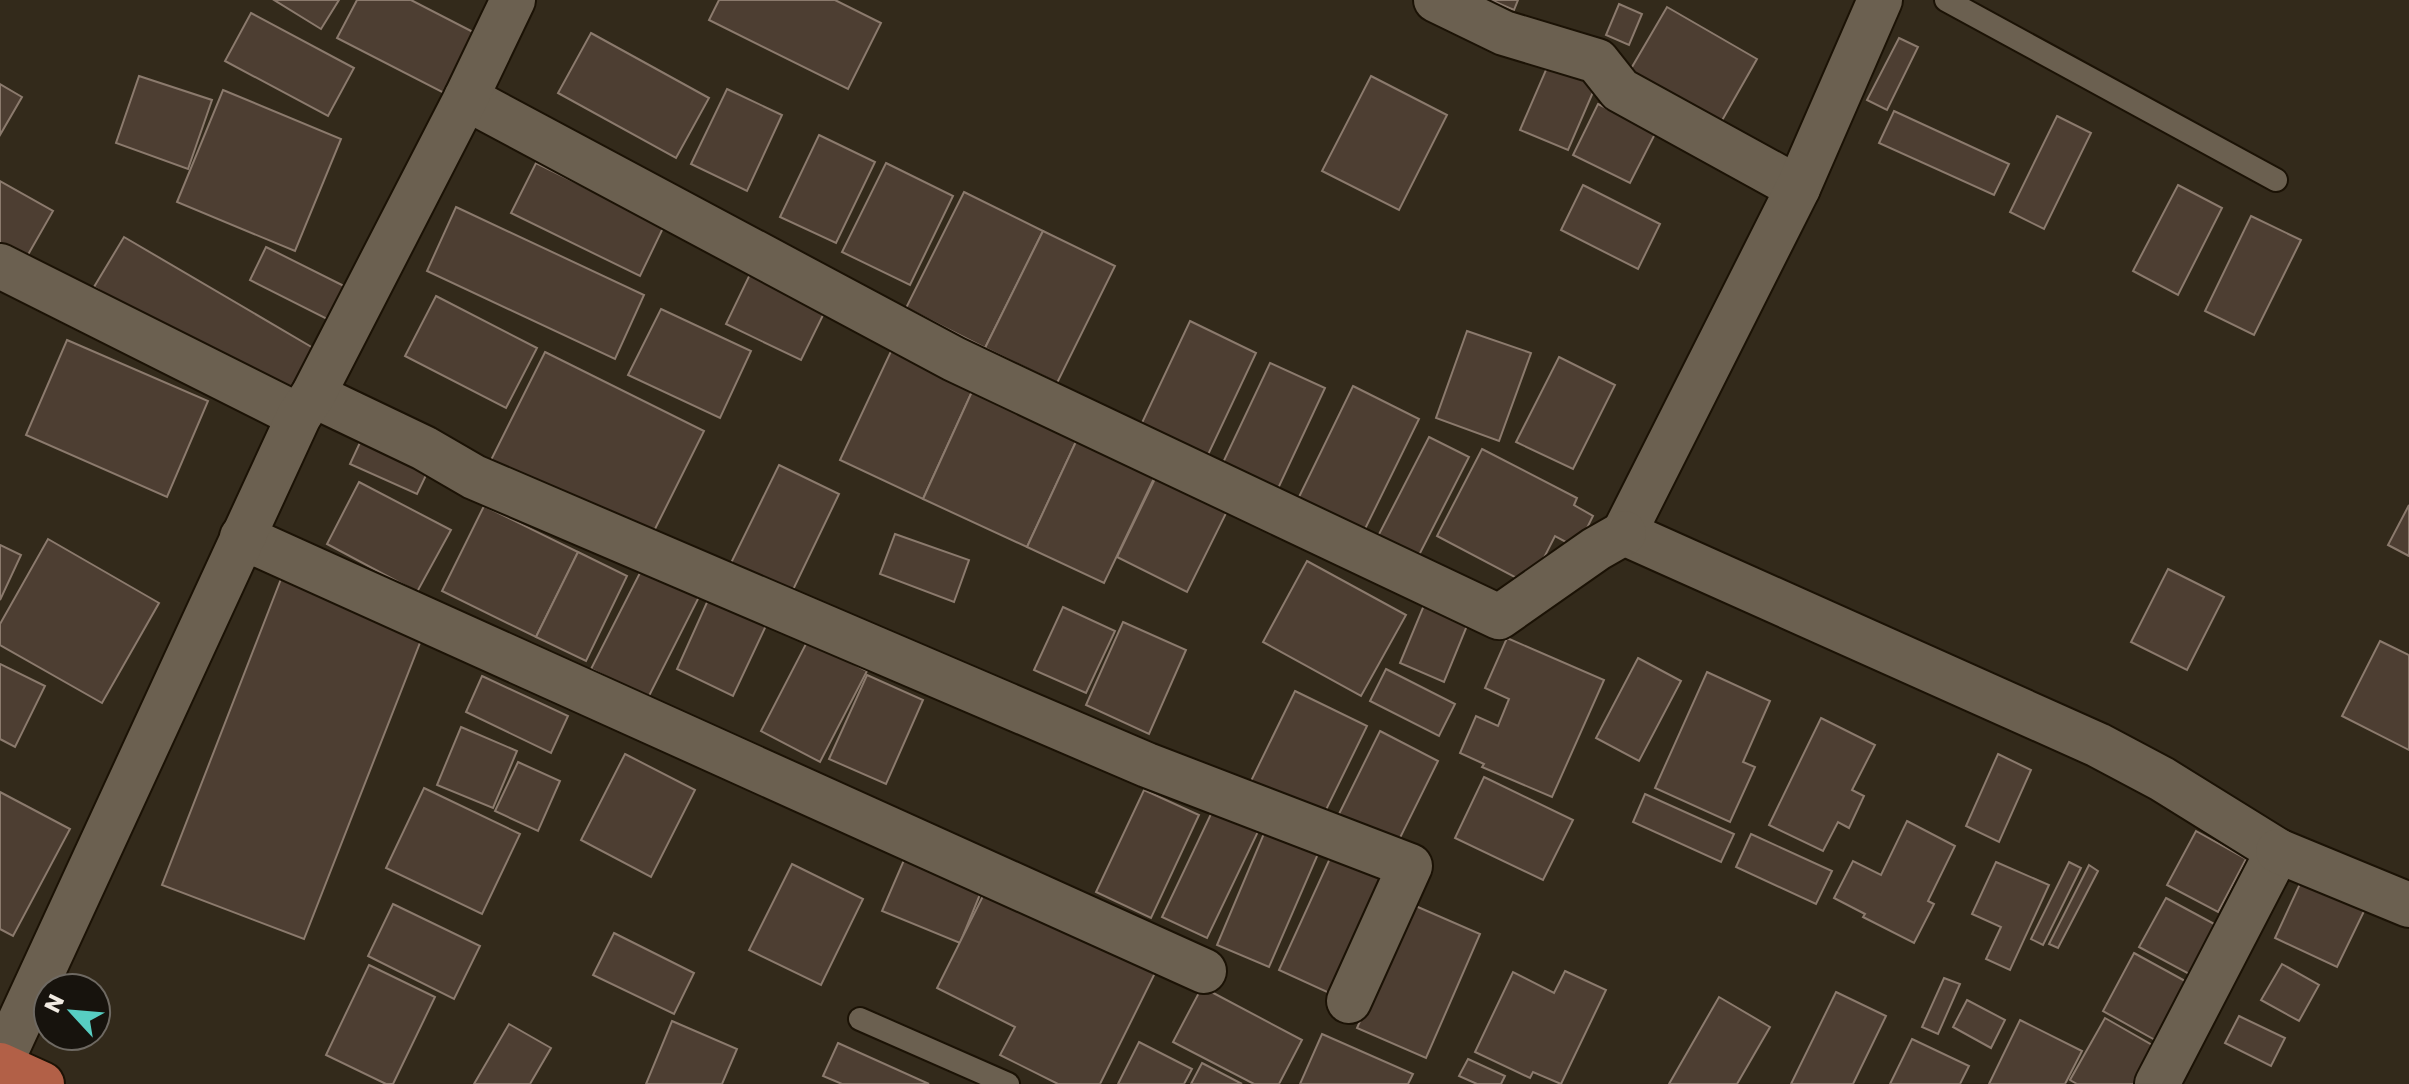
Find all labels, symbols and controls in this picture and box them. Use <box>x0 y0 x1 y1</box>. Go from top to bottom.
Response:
north arrow <box>32 972 112 1052</box>
text: N <box>37 989 72 1018</box>

